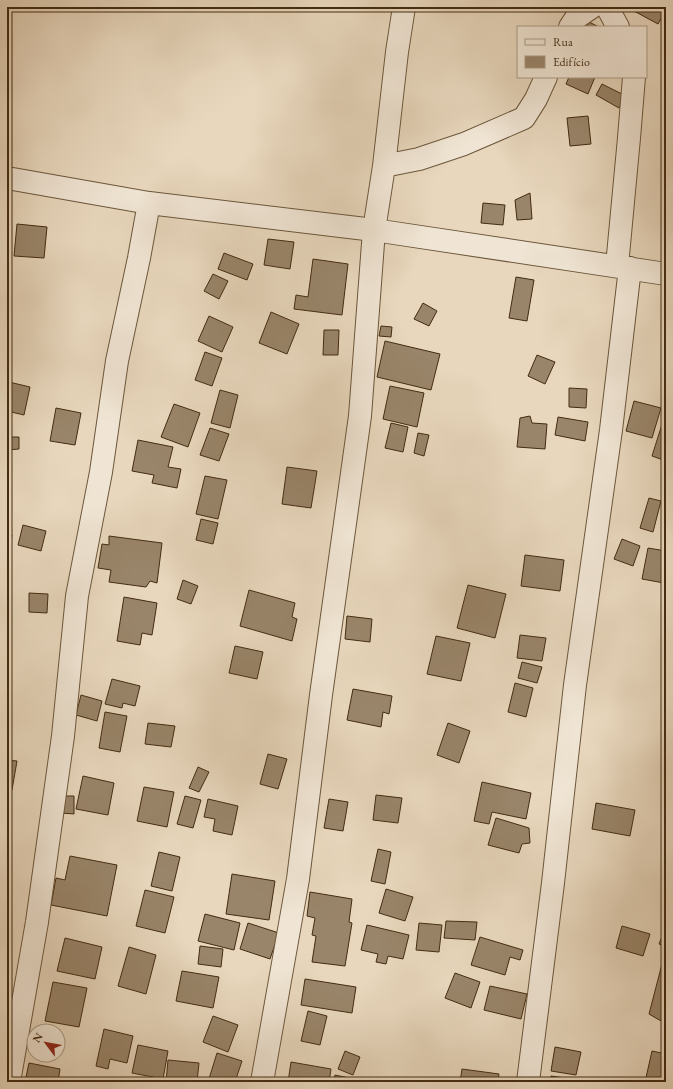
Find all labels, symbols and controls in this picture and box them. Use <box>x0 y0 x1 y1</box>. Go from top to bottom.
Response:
legend <box>517 26 647 78</box>
text: Rua <box>553 34 573 50</box>
text: Edifício <box>553 54 590 70</box>
north arrow <box>26 1023 66 1063</box>
text: N <box>29 1030 46 1045</box>

